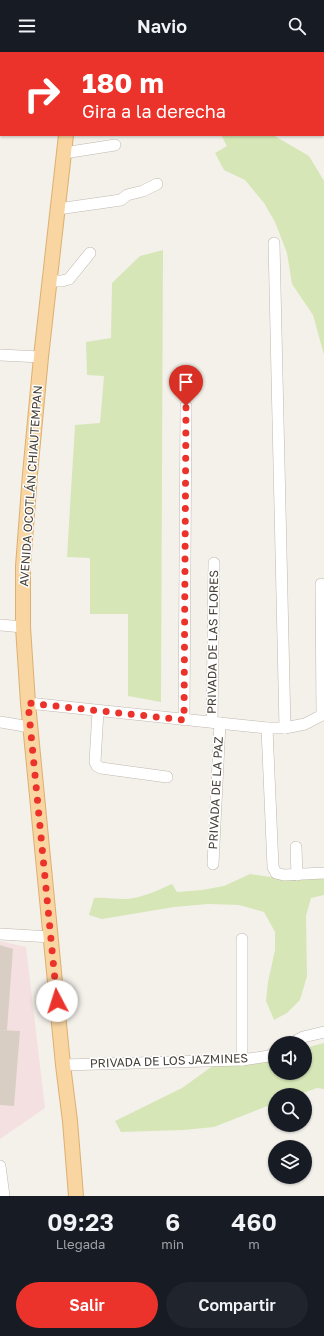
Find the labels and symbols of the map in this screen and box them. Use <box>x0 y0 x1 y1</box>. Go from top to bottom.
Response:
pin <box>169 365 203 406</box>
street label: AVENIDA OCOTLÁN CHIAUTEMPAN <box>16 385 45 587</box>
street label: PRIVADA DE LAS FLORES <box>204 570 221 714</box>
street label: PRIVADA DE LA PAZ <box>205 736 226 850</box>
position arrow <box>36 980 78 1022</box>
street label: PRIVADA DE LOS JAZMINES <box>90 1050 249 1071</box>

